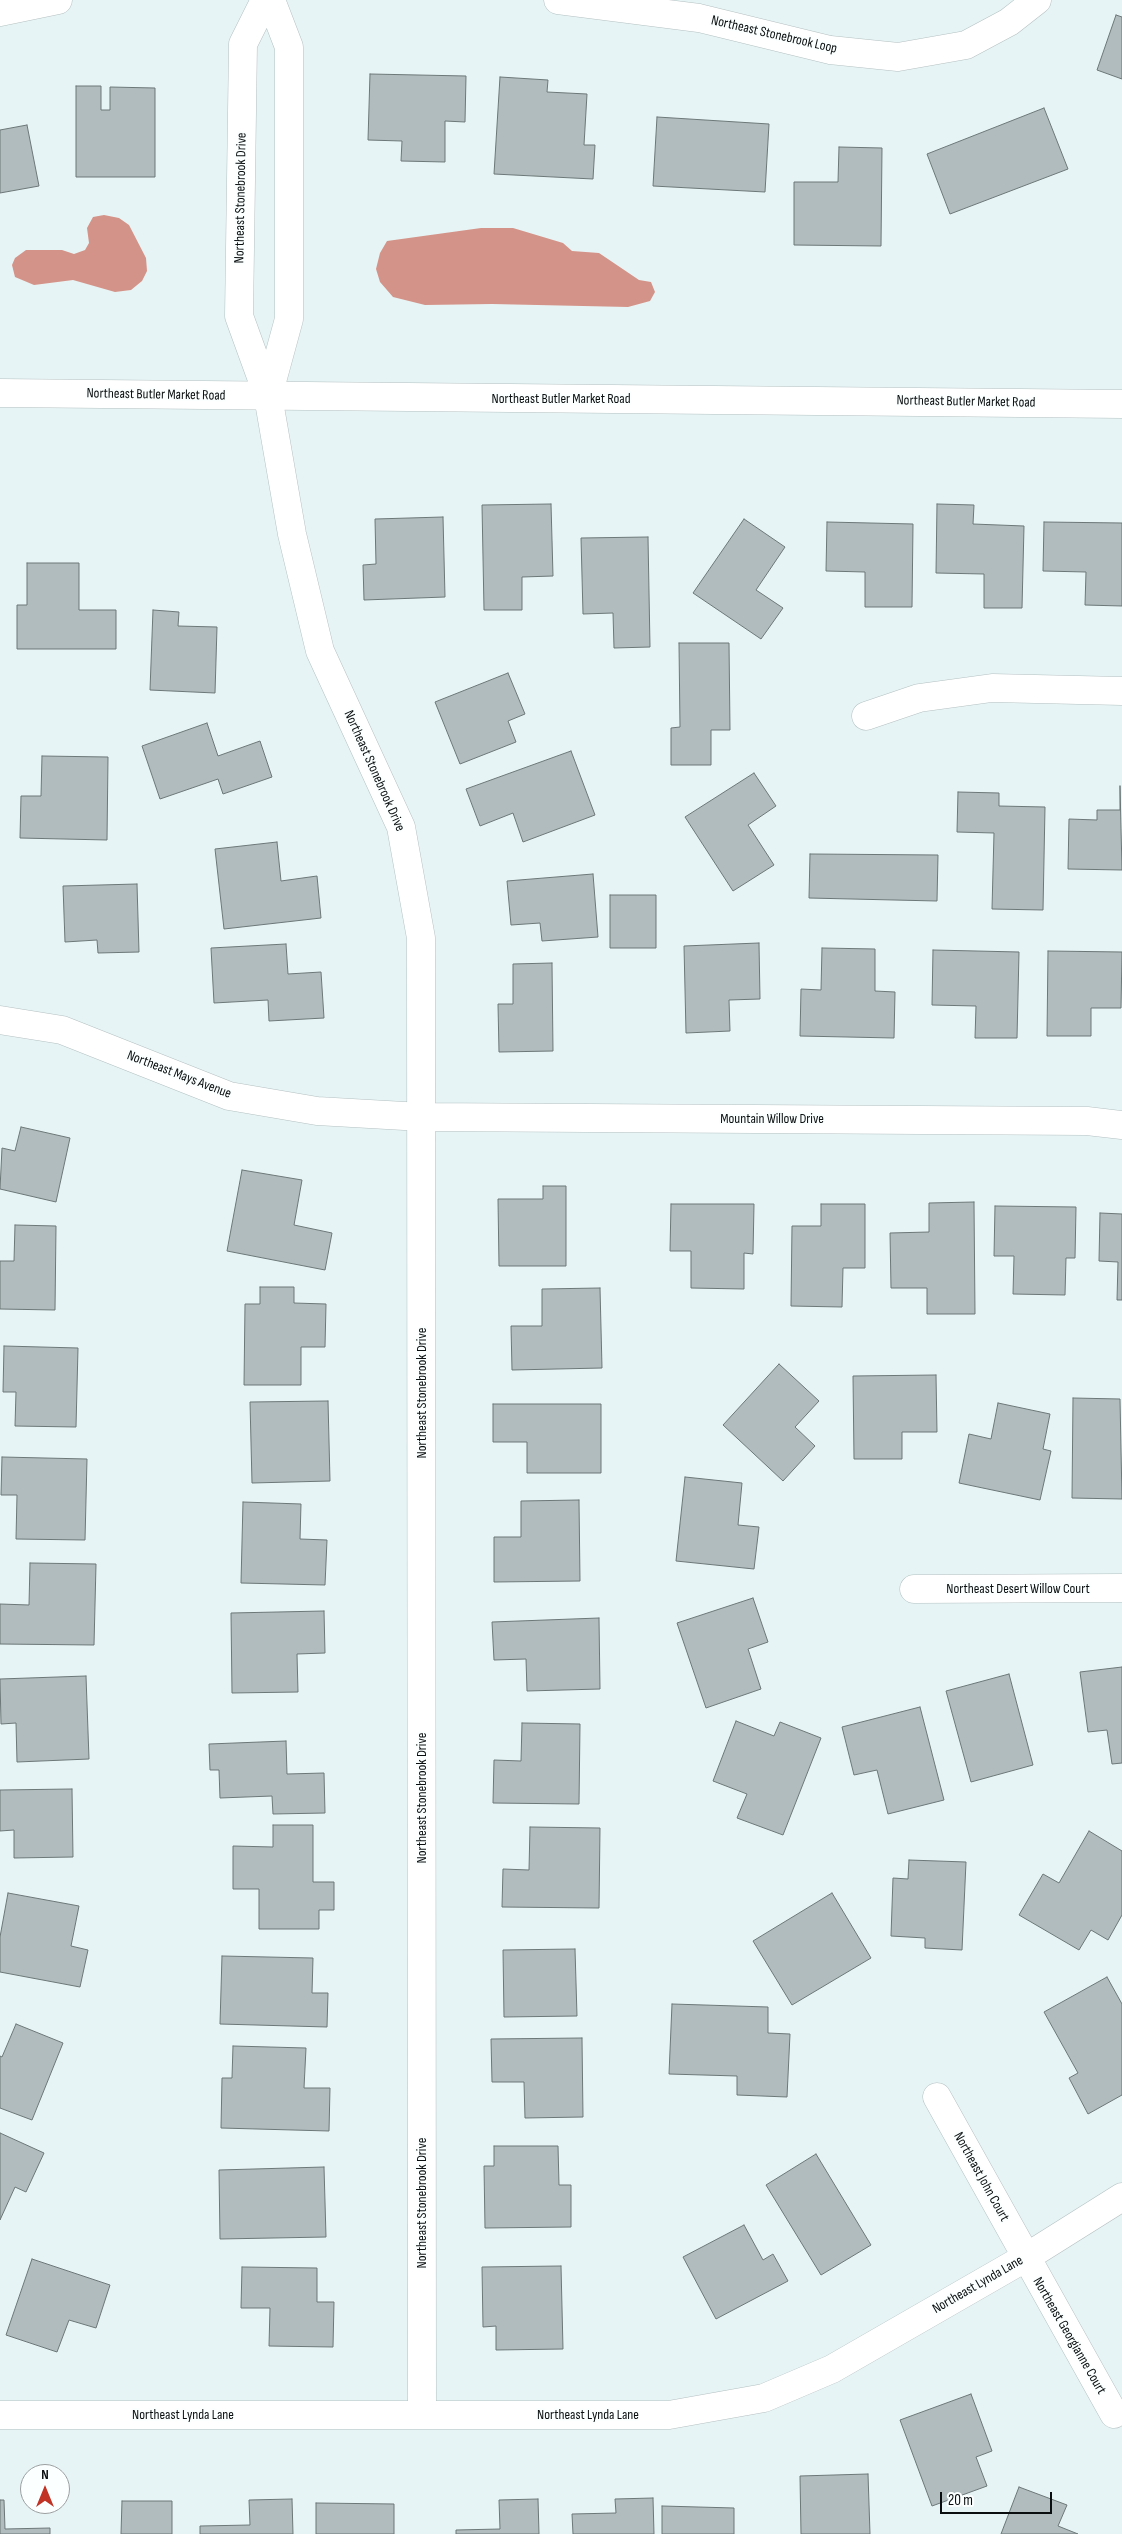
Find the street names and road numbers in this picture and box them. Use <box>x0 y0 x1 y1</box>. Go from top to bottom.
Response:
street label: Northeast Stonebrook Loop <box>709 12 839 58</box>
street label: Northeast Stonebrook Drive <box>231 132 251 264</box>
street label: Northeast Butler Market Road <box>86 385 226 405</box>
street label: Northeast Butler Market Road <box>491 391 631 407</box>
street label: Northeast Butler Market Road <box>896 392 1036 412</box>
street label: Northeast Stonebrook Drive <box>340 708 408 834</box>
street label: Northeast Mays Avenue <box>124 1047 234 1103</box>
street label: Mountain Willow Drive <box>720 1111 824 1127</box>
street label: Northeast Stonebrook Drive <box>414 1328 430 1458</box>
street label: Northeast Desert Willow Court <box>946 1581 1090 1597</box>
street label: Northeast Stonebrook Drive <box>414 1733 430 1863</box>
street label: Northeast John Court <box>950 2129 1012 2225</box>
street label: Northeast Stonebrook Drive <box>414 2138 430 2268</box>
street label: Northeast Lynda Lane <box>930 2252 1026 2318</box>
street label: Northeast Georgianne Court <box>1029 2275 1109 2397</box>
street label: Northeast Lynda Lane <box>132 2407 234 2423</box>
street label: Northeast Lynda Lane <box>537 2407 639 2423</box>

